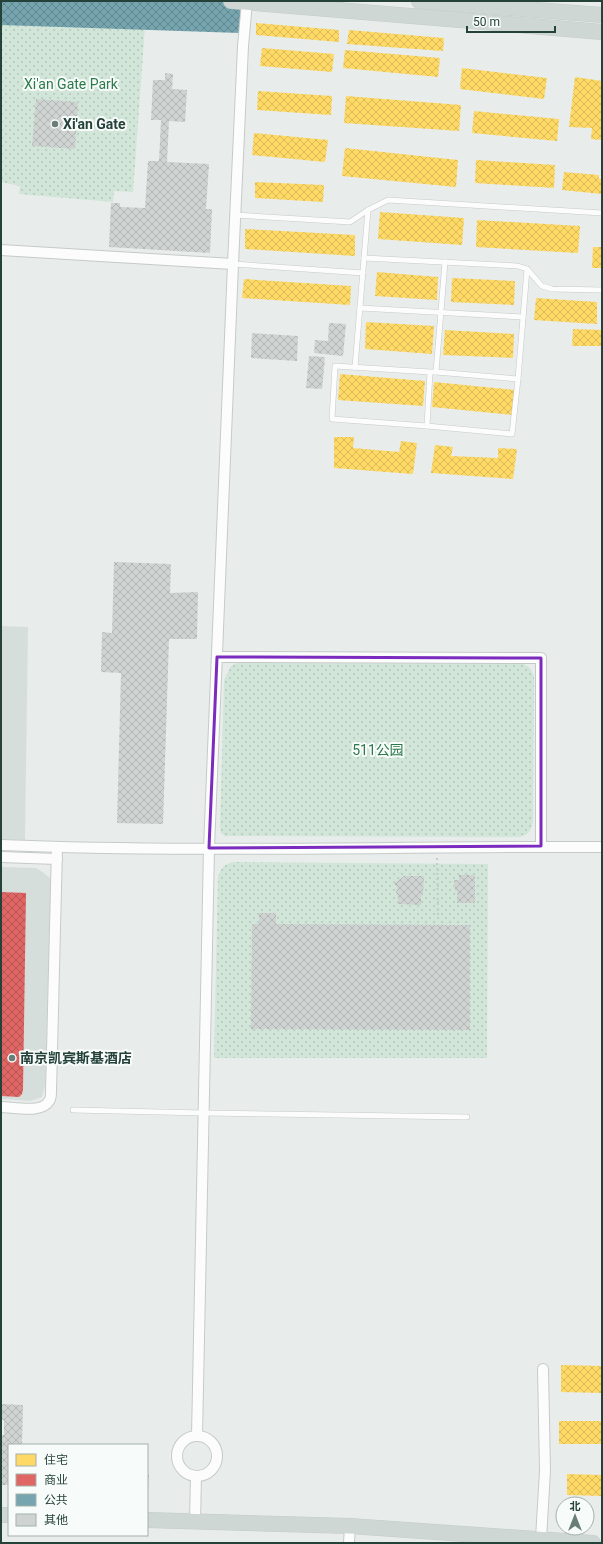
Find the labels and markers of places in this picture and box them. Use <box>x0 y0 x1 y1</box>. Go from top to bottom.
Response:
place label: Xi'an Gate <box>63 116 126 132</box>
marker: Xi'an Gate <box>50 119 60 129</box>
place label: 南京凯宾斯基酒店 <box>20 1050 132 1066</box>
marker: 南京凯宾斯基酒店 <box>7 1053 17 1063</box>

